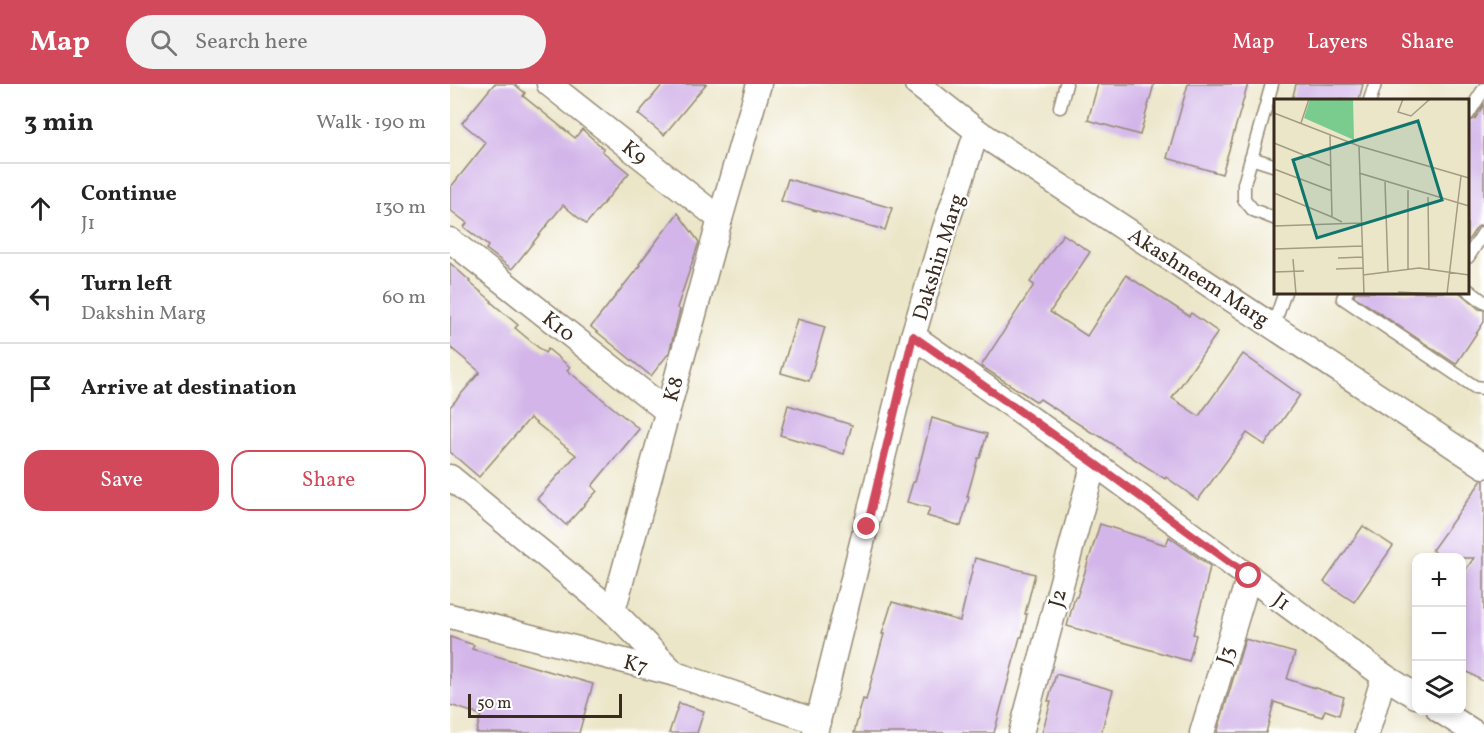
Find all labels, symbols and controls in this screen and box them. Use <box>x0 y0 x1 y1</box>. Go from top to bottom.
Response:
search box <box>126 15 546 69</box>
text: Map <box>30 23 90 62</box>
icon: search <box>147 26 180 59</box>
text: Search here <box>195 27 308 58</box>
text: Map <box>1232 28 1274 57</box>
text: Layers <box>1307 28 1368 57</box>
text: Share <box>1401 28 1454 57</box>
inset map <box>1274 99 1469 294</box>
text: 3 min <box>24 105 94 141</box>
text: Walk · 190 m <box>316 109 426 137</box>
street label: K9 <box>615 134 653 172</box>
text: Continue <box>81 179 177 210</box>
street label: Dakshin Marg <box>906 190 973 324</box>
icon: ahead <box>24 192 57 225</box>
text: 130 m <box>375 194 426 222</box>
text: J1 <box>81 210 95 238</box>
street label: Akashneem Marg <box>1122 222 1274 335</box>
text: Turn left <box>81 269 172 300</box>
icon: left <box>24 282 57 315</box>
text: 60 m <box>382 284 426 312</box>
text: Dakshin Marg <box>81 300 206 328</box>
street label: K10 <box>535 305 581 349</box>
icon: arrive <box>24 372 57 405</box>
text: Arrive at destination <box>81 373 297 404</box>
street label: K8 <box>657 374 692 405</box>
button: Save <box>24 450 219 511</box>
button: Share <box>231 450 426 511</box>
route end <box>853 513 879 539</box>
map controls <box>1412 553 1466 715</box>
button: + <box>1412 553 1466 607</box>
route start <box>1235 562 1261 588</box>
street label: J2 <box>1042 586 1075 611</box>
street label: J1 <box>1267 586 1296 618</box>
button: − <box>1412 607 1466 661</box>
street label: J3 <box>1210 643 1243 668</box>
street label: K7 <box>620 648 651 682</box>
button: layers <box>1412 661 1466 715</box>
scale bar <box>468 691 622 718</box>
text: 50 m <box>477 693 511 715</box>

